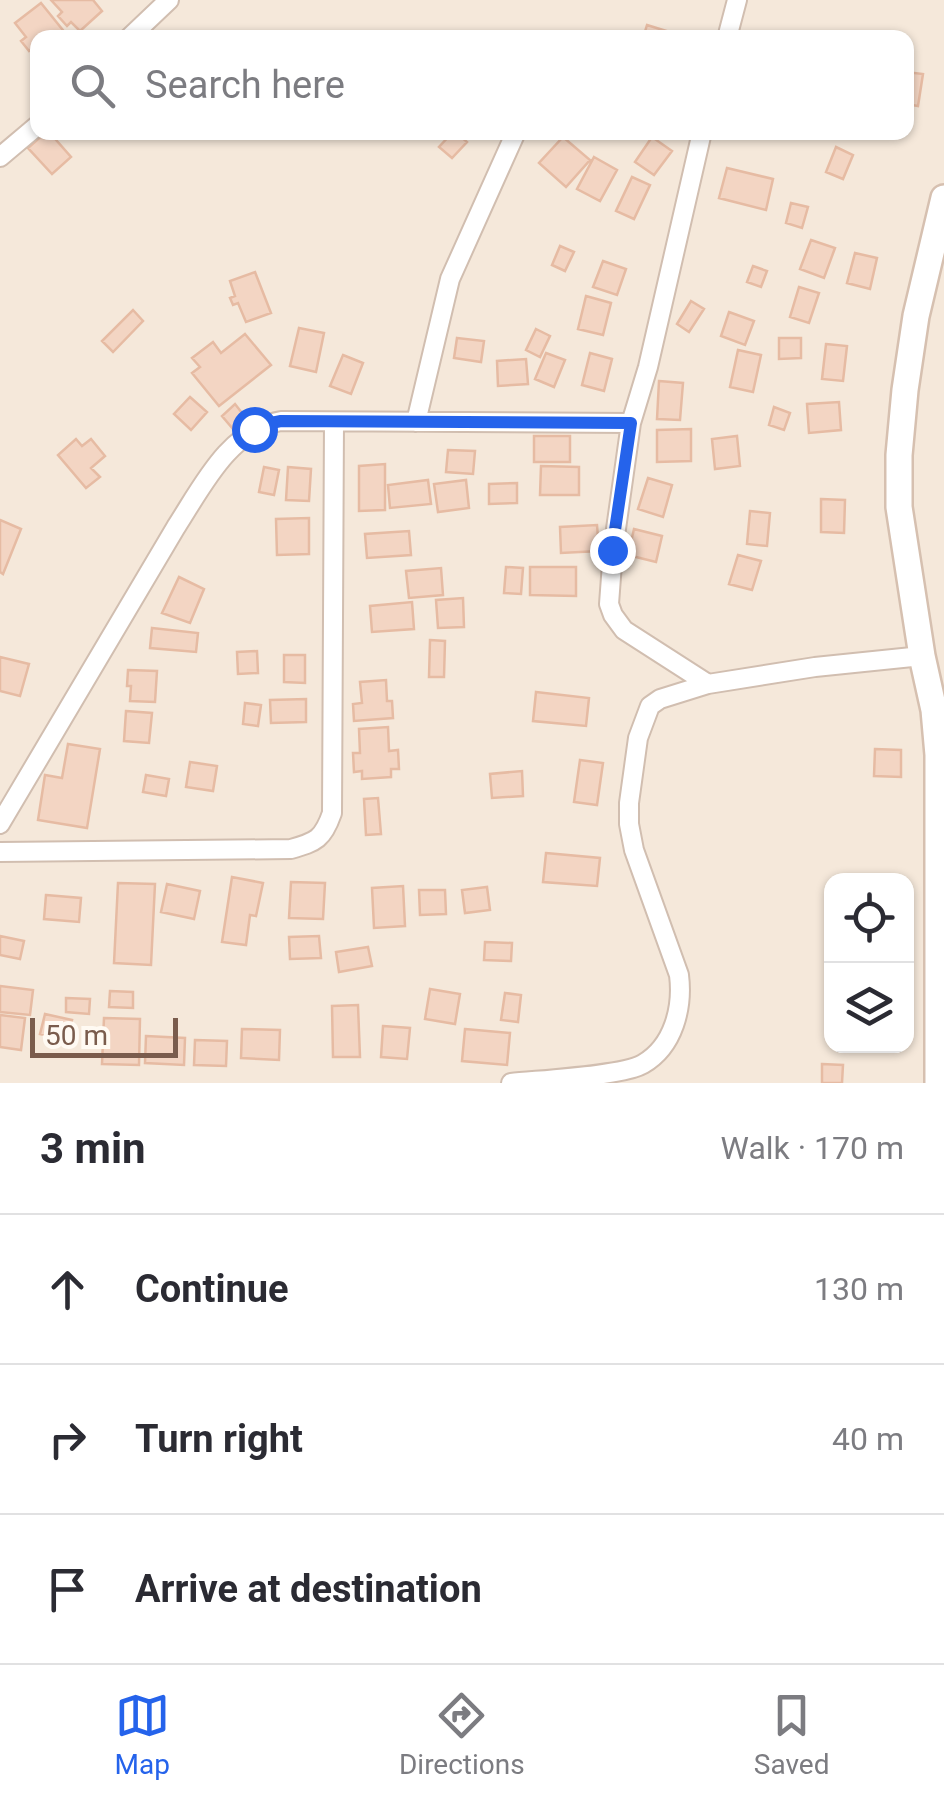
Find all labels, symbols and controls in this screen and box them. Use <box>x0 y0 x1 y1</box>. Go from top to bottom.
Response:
search box <box>30 30 914 140</box>
icon: search <box>65 58 120 113</box>
text: Search here <box>145 63 345 107</box>
route start <box>232 407 278 453</box>
route end <box>590 528 636 574</box>
map controls <box>824 873 914 1053</box>
button: locate <box>824 873 914 963</box>
button: layers <box>824 963 914 1053</box>
scale bar <box>30 1013 178 1058</box>
text: 50 m <box>45 1019 108 1052</box>
text: 3 min <box>40 1124 146 1173</box>
text: Walk · 170 m <box>721 1129 904 1167</box>
icon: ahead <box>40 1262 95 1317</box>
text: Continue <box>135 1267 289 1311</box>
text: 130 m <box>814 1270 904 1308</box>
icon: right <box>40 1412 95 1467</box>
text: Turn right <box>135 1417 303 1461</box>
text: 40 m <box>832 1420 904 1458</box>
icon: arrive <box>40 1562 95 1617</box>
text: Arrive at destination <box>135 1567 482 1611</box>
tab: Map <box>115 1688 170 1781</box>
tab: Directions <box>399 1688 525 1781</box>
tab: Saved <box>754 1688 829 1781</box>

